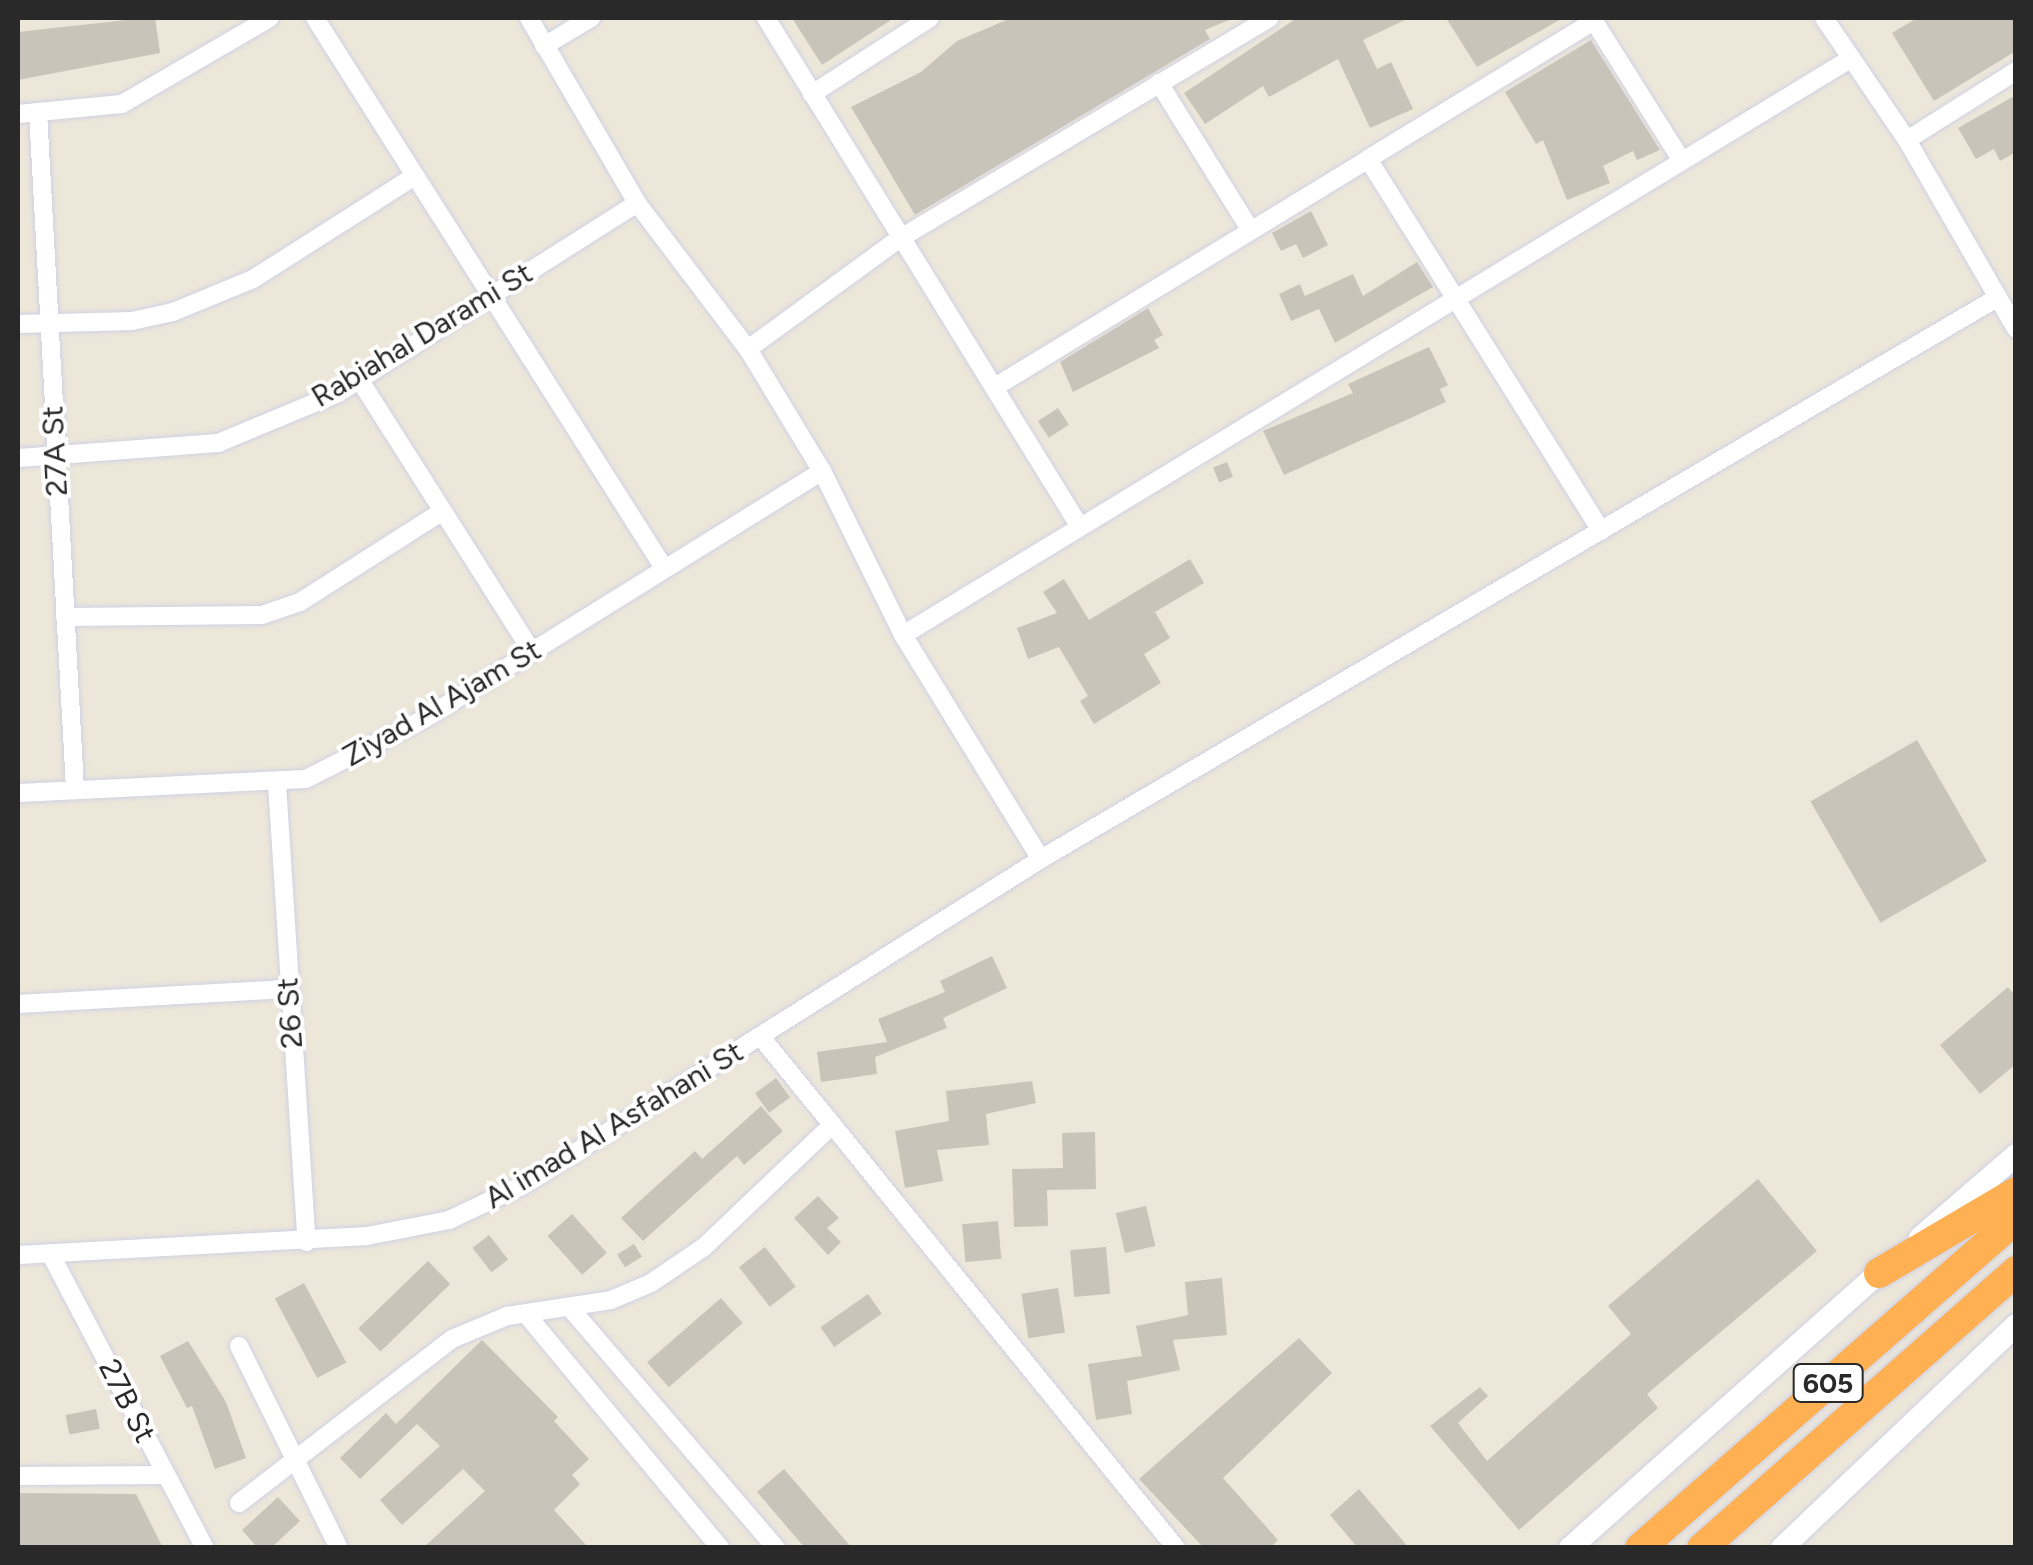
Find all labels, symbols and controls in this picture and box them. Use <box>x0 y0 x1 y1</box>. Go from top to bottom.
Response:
street label: Rabiahal Darami St <box>305 255 539 415</box>
street label: 27A St <box>35 405 75 497</box>
street label: Ziyad Al Ajam St <box>337 632 547 774</box>
street label: 26 St <box>270 976 310 1050</box>
street label: Al imad Al Asfahani St <box>478 1034 750 1216</box>
street label: 27B St <box>91 1353 163 1449</box>
road number: 605 <box>1790 1360 1866 1406</box>

